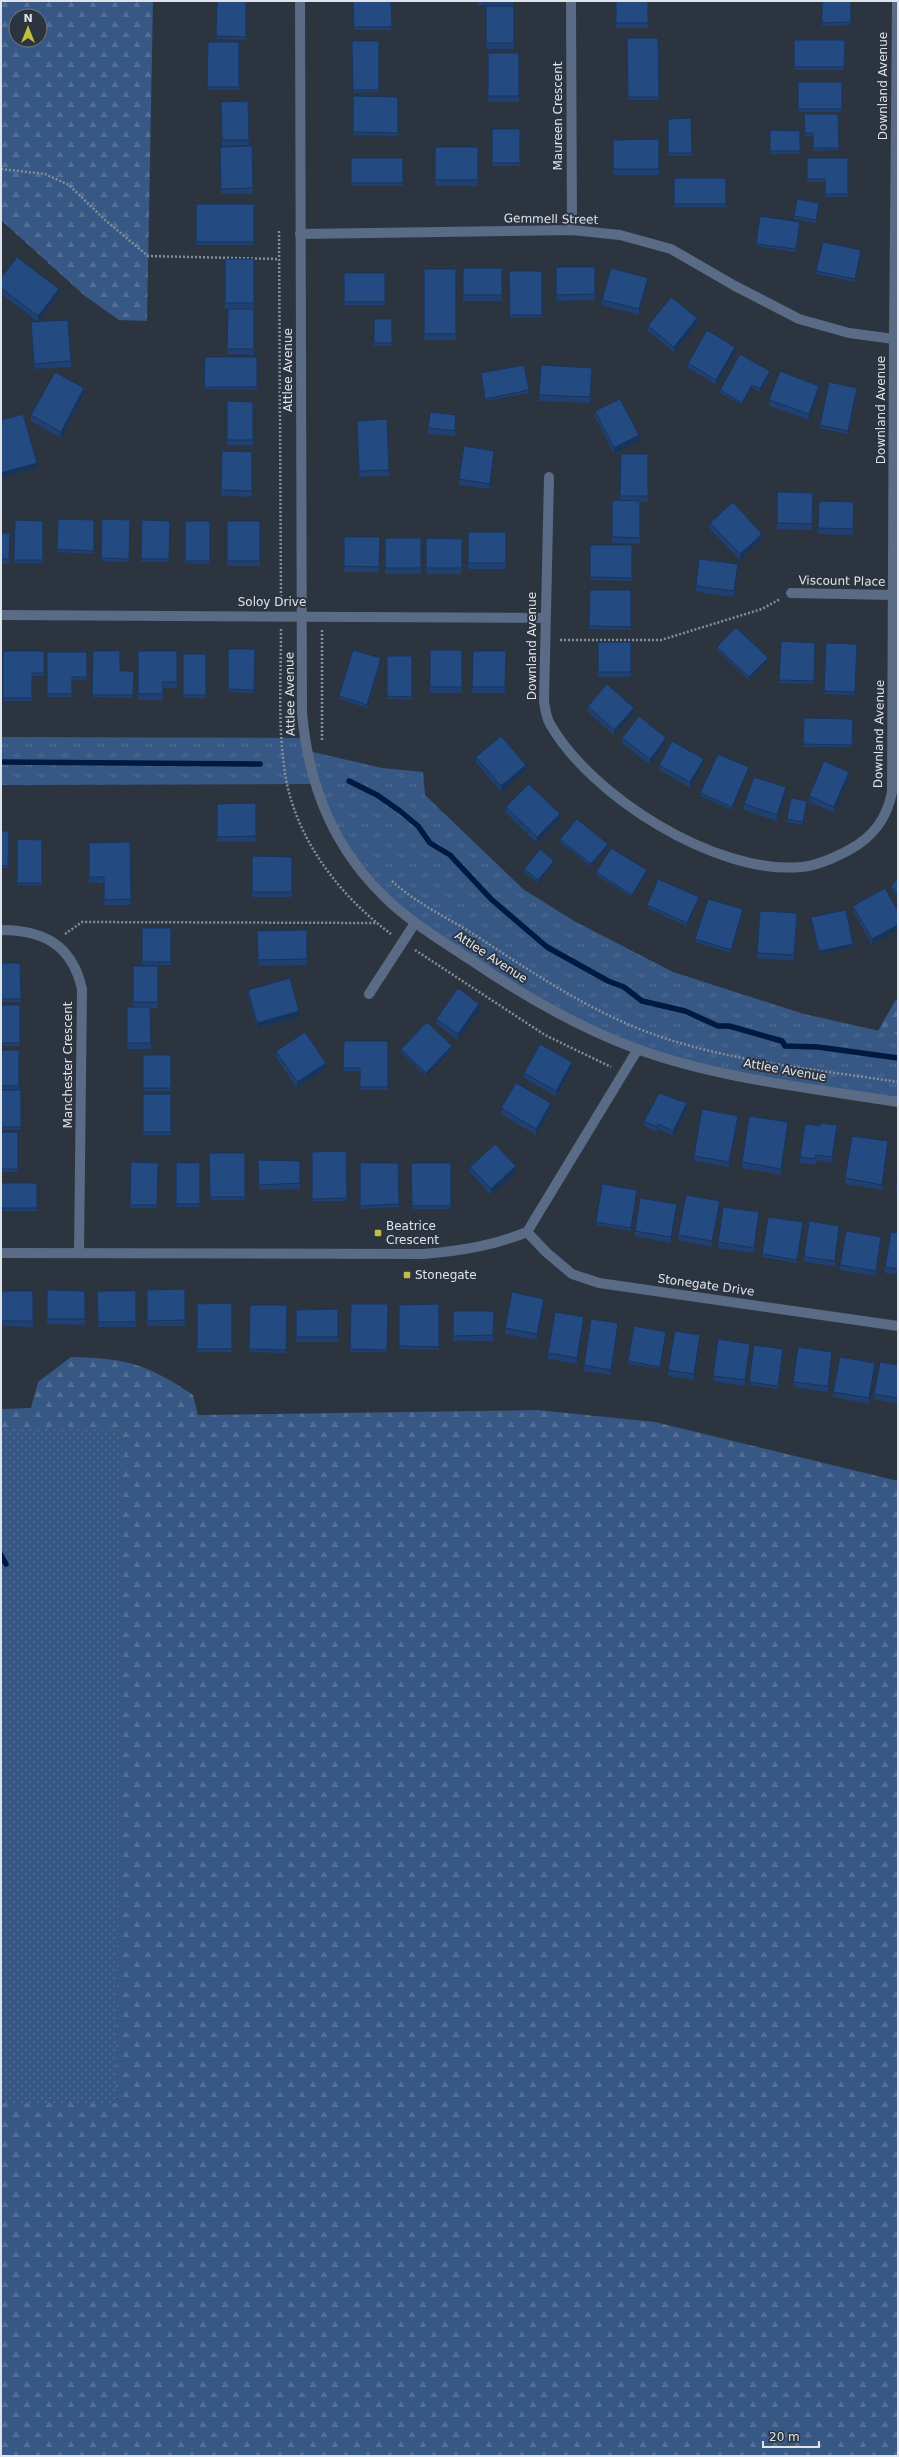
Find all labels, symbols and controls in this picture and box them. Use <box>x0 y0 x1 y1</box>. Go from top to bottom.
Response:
north arrow <box>8 8 48 48</box>
text: N <box>23 12 33 25</box>
street label: Downland Avenue <box>876 32 890 140</box>
street label: Maureen Crescent <box>551 61 565 171</box>
street label: Gemmell Street <box>504 211 599 227</box>
street label: Attlee Avenue <box>281 328 295 412</box>
street label: Downland Avenue <box>874 356 888 464</box>
street label: Viscount Place <box>798 573 886 589</box>
street label: Downland Avenue <box>525 592 539 700</box>
street label: Soloy Drive <box>238 595 306 609</box>
street label: Attlee Avenue <box>282 652 298 736</box>
street label: Downland Avenue <box>871 680 887 788</box>
street label: Attlee Avenue <box>452 928 530 986</box>
street label: Manchester Crescent <box>61 1001 75 1128</box>
street label: Attlee Avenue <box>742 1056 828 1084</box>
place label: Beatrice Crescent <box>386 1219 439 1247</box>
marker: Beatrice Crescent <box>373 1228 383 1238</box>
place label: Stonegate <box>415 1268 477 1282</box>
marker: Stonegate <box>402 1270 412 1280</box>
street label: Stonegate Drive <box>657 1271 755 1299</box>
scale bar <box>763 2423 819 2449</box>
text: 20 m <box>769 2430 800 2444</box>

